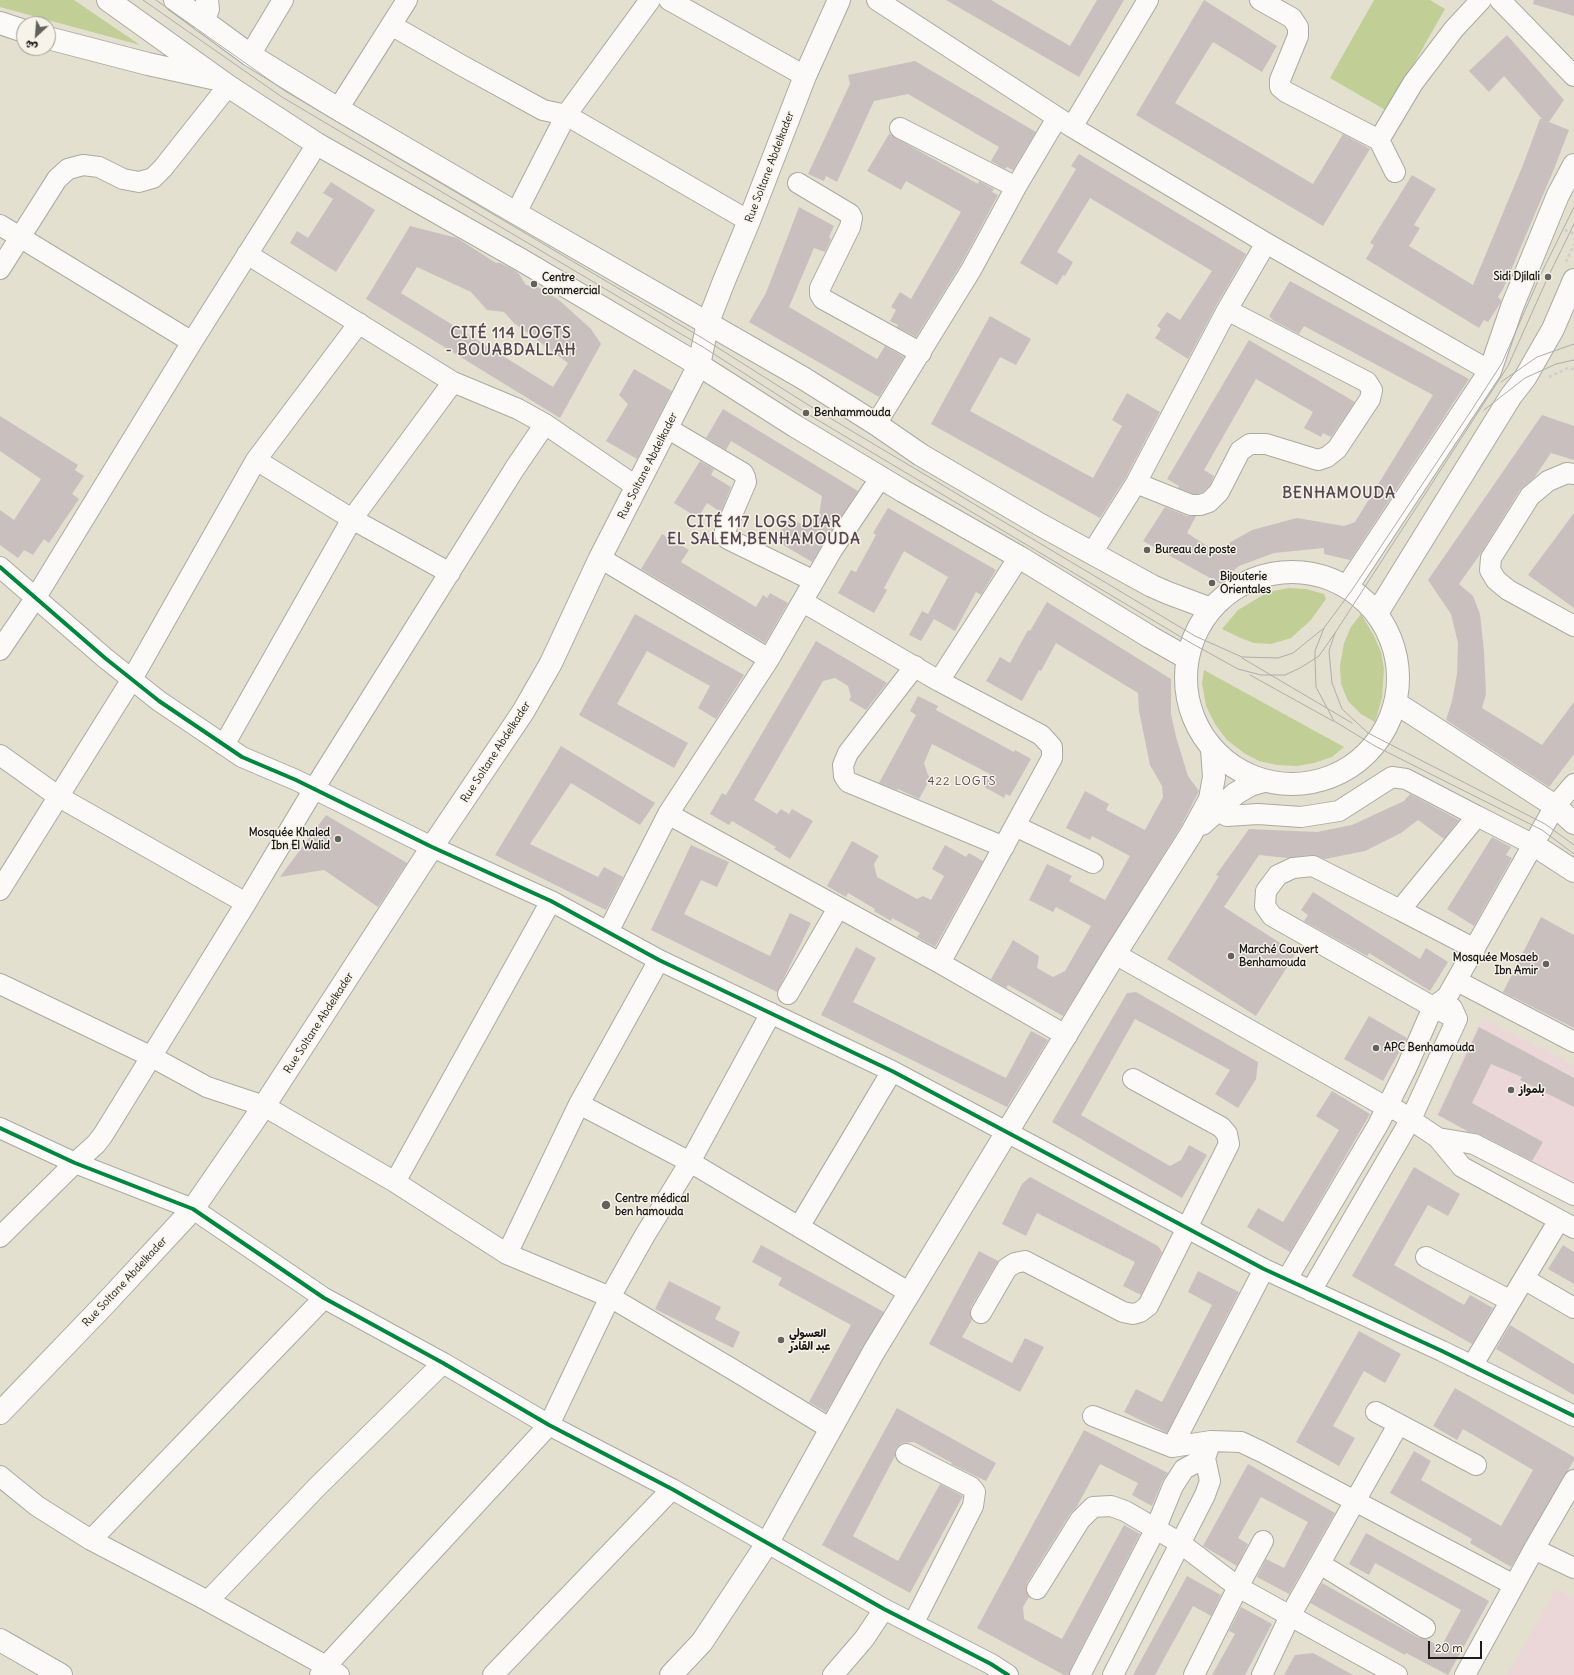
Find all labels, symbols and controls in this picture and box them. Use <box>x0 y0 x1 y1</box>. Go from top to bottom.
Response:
north arrow <box>16 16 56 56</box>
text: ش <box>23 37 40 55</box>
street label: Rue Soltane Abdelkader <box>743 110 797 224</box>
place label: Sidi Djilali <box>1493 270 1540 284</box>
place label: Centre commercial <box>542 271 600 297</box>
marker: Sidi Djilali <box>1543 272 1553 282</box>
marker: Centre commercial <box>529 279 539 289</box>
district label: CITÉ 114 LOGTS - BOUABDALLAH <box>445 325 577 360</box>
place label: Benhammouda <box>814 406 891 420</box>
marker: Benhammouda <box>801 408 811 418</box>
street label: Rue Soltane Abdelkader <box>615 410 681 522</box>
district label: BENHAMOUDA <box>1282 485 1396 503</box>
district label: CITÉ 117 LOGS DIAR EL SALEM,BENHAMOUDA <box>667 514 861 549</box>
place label: Bureau de poste <box>1155 543 1236 557</box>
marker: Bureau de poste <box>1142 545 1152 555</box>
place label: Bijouterie Orientales <box>1220 570 1271 596</box>
marker: Bijouterie Orientales <box>1207 578 1217 588</box>
street label: Rue Soltane Abdelkader <box>458 699 534 805</box>
district label: 422 LOGTS <box>928 775 996 789</box>
place label: Mosquée Khaled Ibn El Walid <box>249 826 330 852</box>
marker: Mosquée Khaled Ibn El Walid <box>333 834 343 844</box>
place label: Marché Couvert Benhamouda <box>1239 943 1318 969</box>
marker: Marché Couvert Benhamouda <box>1226 951 1236 961</box>
place label: Mosquée Mosaeb Ibn Amir <box>1453 951 1538 977</box>
marker: Mosquée Mosaeb Ibn Amir <box>1541 959 1551 969</box>
street label: Rue Soltane Abdelkader <box>281 970 357 1076</box>
place label: APC Benhamouda <box>1384 1041 1475 1055</box>
marker: APC Benhamouda <box>1371 1043 1381 1053</box>
place label: بلمواز <box>1519 1083 1545 1097</box>
marker: بلمواز <box>1506 1085 1516 1095</box>
place label: Centre médical ben hamouda <box>615 1192 689 1218</box>
marker: Centre médical ben hamouda <box>600 1199 612 1211</box>
street label: Rue Soltane Abdelkader <box>80 1234 170 1330</box>
place label: العسولي عبد القادر <box>789 1327 830 1353</box>
marker: العسولي عبد القادر <box>776 1335 786 1345</box>
scale bar <box>1430 1633 1484 1659</box>
text: 20 m <box>1435 1640 1463 1655</box>

